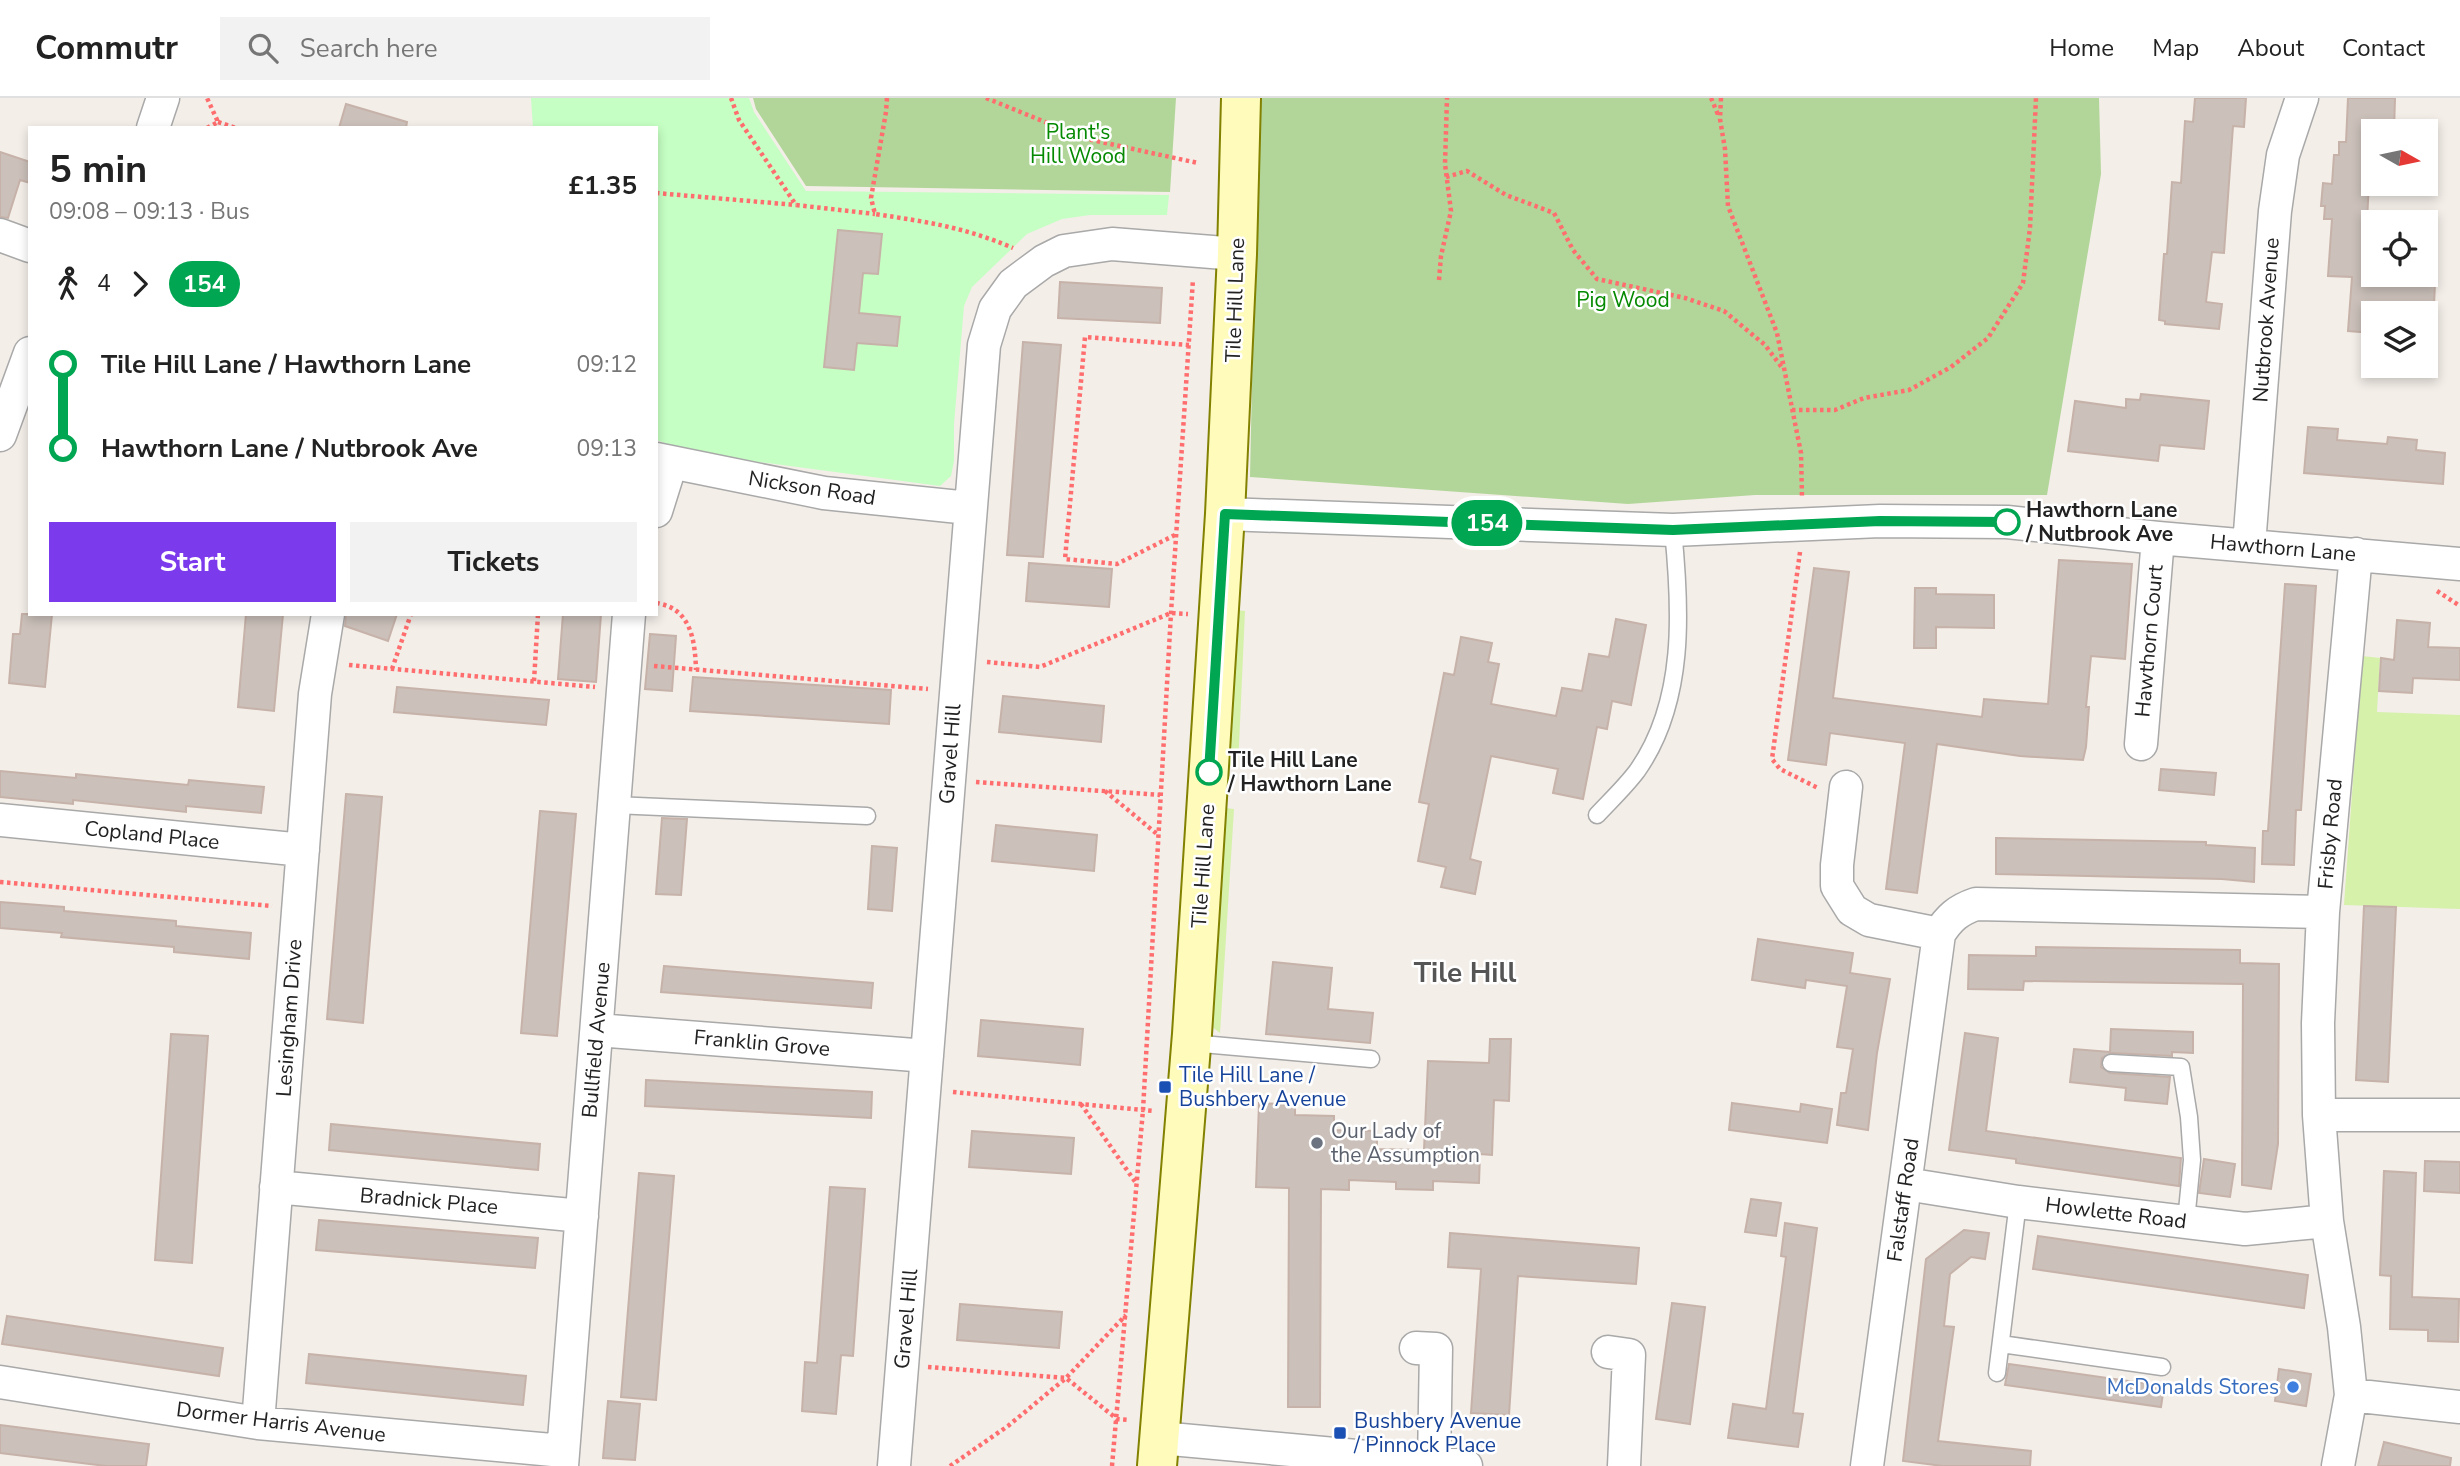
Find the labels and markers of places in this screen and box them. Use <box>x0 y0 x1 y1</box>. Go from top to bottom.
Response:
place label: Hawthorn Lane / Nutbrook Ave <box>2025 496 2177 548</box>
marker: Hawthorn Lane / Nutbrook Ave <box>1994 509 2020 535</box>
place label: Tile Hill Lane / Hawthorn Lane <box>1227 746 1392 798</box>
marker: Tile Hill Lane / Hawthorn Lane <box>1196 759 1222 785</box>
place label: Tile Hill Lane / Bushbery Avenue <box>1179 1061 1346 1113</box>
marker: Tile Hill Lane / Bushbery Avenue <box>1157 1079 1173 1095</box>
place label: Our Lady of the Assumption <box>1331 1117 1480 1169</box>
marker: Our Lady of the Assumption <box>1309 1135 1325 1151</box>
place label: McDonalds Stores <box>2107 1373 2279 1401</box>
marker: McDonalds Stores <box>2285 1379 2301 1395</box>
place label: Bushbery Avenue / Pinnock Place <box>1353 1407 1521 1459</box>
marker: Bushbery Avenue / Pinnock Place <box>1332 1425 1348 1441</box>

